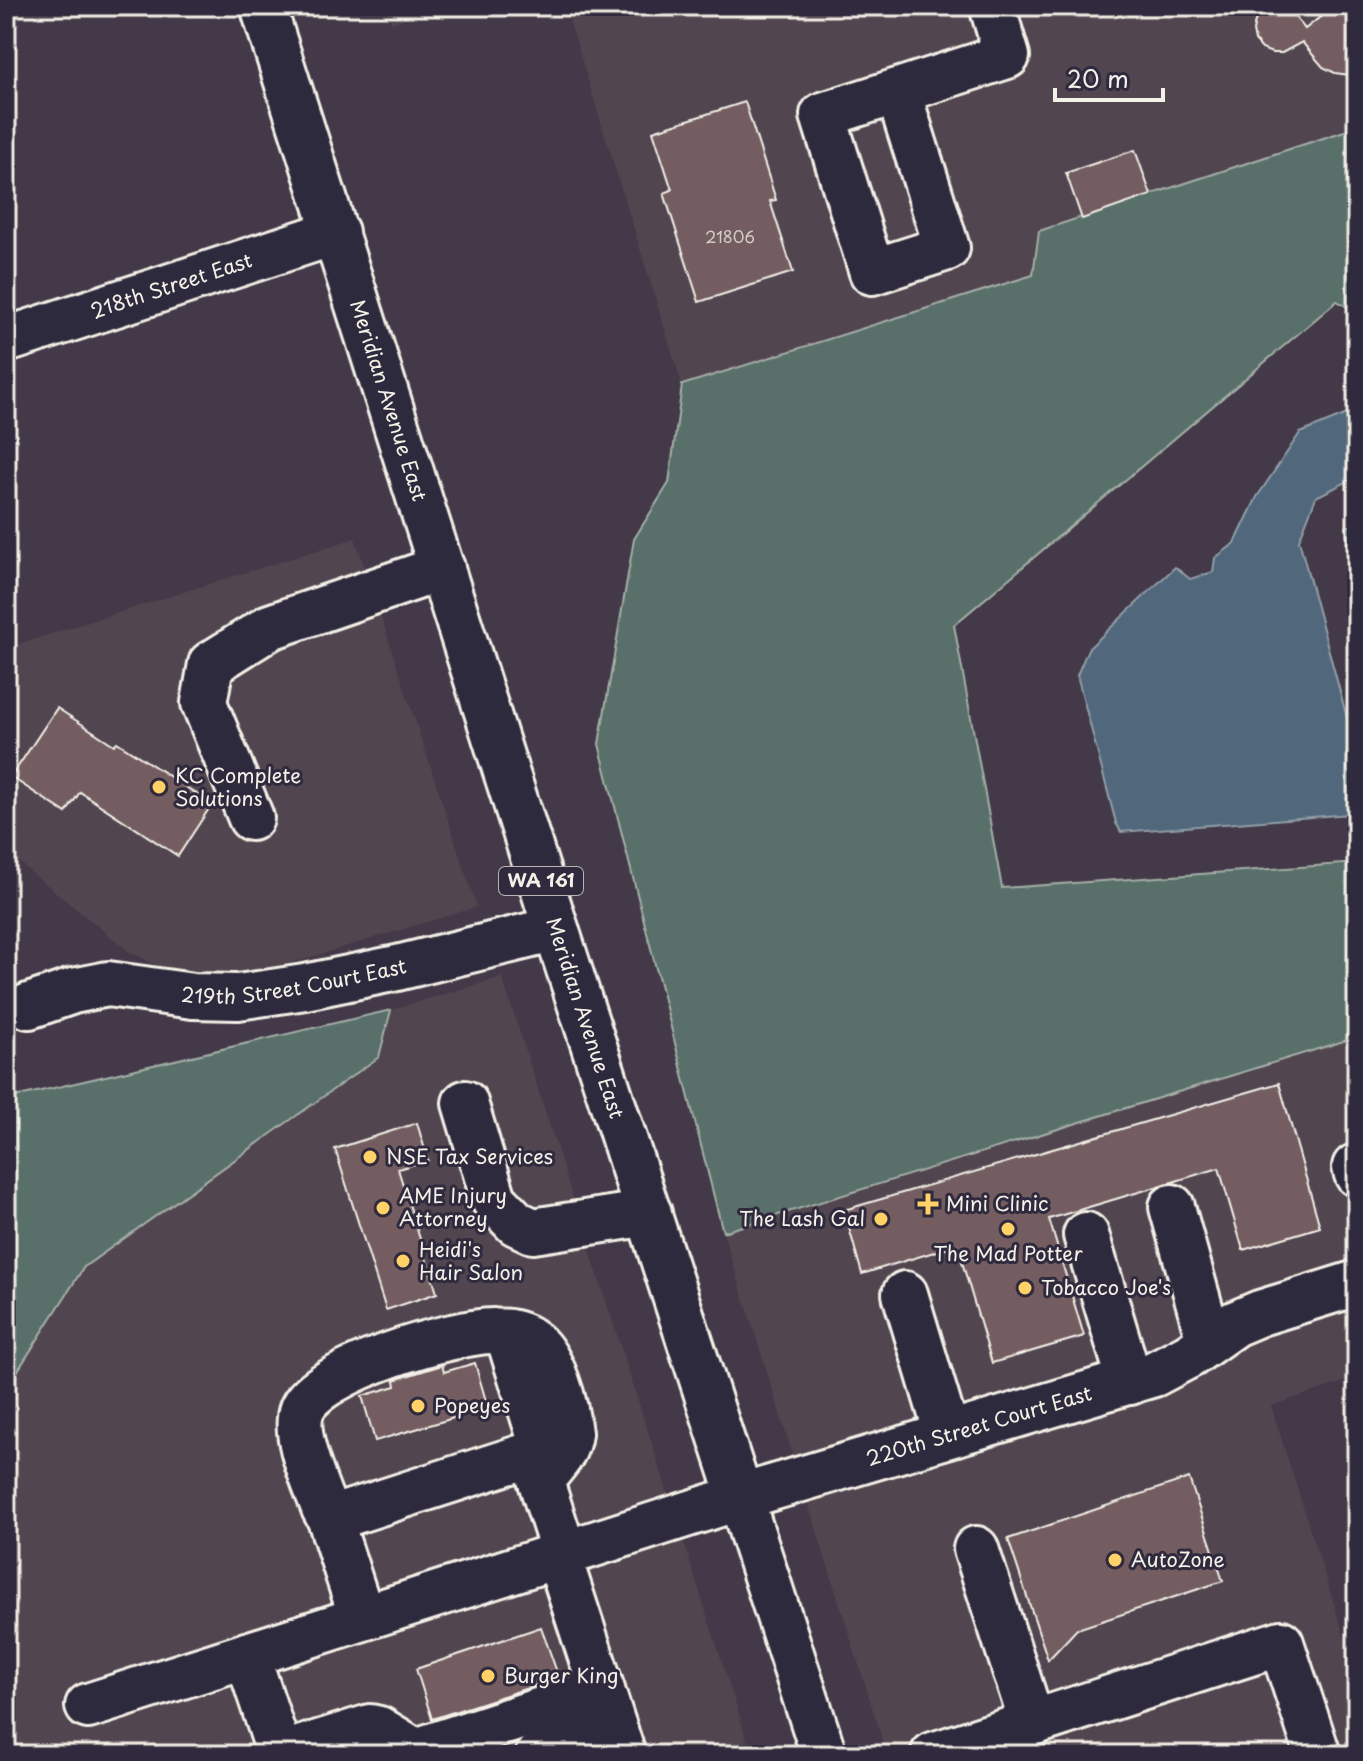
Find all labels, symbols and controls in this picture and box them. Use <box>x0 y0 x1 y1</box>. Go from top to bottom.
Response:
scale bar <box>1055 52 1163 102</box>
text: 20 m <box>1067 60 1129 96</box>
house number: 21806 <box>705 224 755 248</box>
street label: 218th Street East <box>86 244 256 325</box>
street label: Meridian Avenue East <box>343 296 435 505</box>
place label: KC Complete Solutions <box>175 760 301 813</box>
marker: KC Complete Solutions <box>150 778 168 796</box>
road number: WA 161 <box>499 867 583 895</box>
street label: Meridian Avenue East <box>539 913 632 1122</box>
street label: 219th Street Court East <box>179 950 409 1011</box>
place label: NSE Tax Services <box>386 1141 553 1171</box>
marker: NSE Tax Services <box>361 1148 379 1166</box>
place label: AME Injury Attorney <box>399 1180 507 1233</box>
place label: Mini Clinic <box>946 1188 1049 1218</box>
marker: Mini Clinic <box>917 1193 939 1215</box>
marker: AME Injury Attorney <box>374 1199 392 1217</box>
place label: The Lash Gal <box>739 1203 865 1233</box>
marker: The Lash Gal <box>872 1210 890 1228</box>
marker: The Mad Potter <box>999 1220 1017 1238</box>
place label: Heidi's Hair Salon <box>419 1234 523 1287</box>
place label: The Mad Potter <box>933 1238 1083 1268</box>
marker: Heidi's Hair Salon <box>394 1252 412 1270</box>
place label: Tobacco Joe's <box>1041 1272 1171 1302</box>
marker: Tobacco Joe's <box>1016 1279 1034 1297</box>
street label: 220th Street Court East <box>862 1377 1095 1473</box>
place label: Popeyes <box>434 1390 510 1420</box>
marker: Popeyes <box>409 1397 427 1415</box>
place label: AutoZone <box>1131 1544 1225 1574</box>
marker: AutoZone <box>1106 1551 1124 1569</box>
place label: Burger King <box>504 1660 619 1690</box>
marker: Burger King <box>479 1667 497 1685</box>

